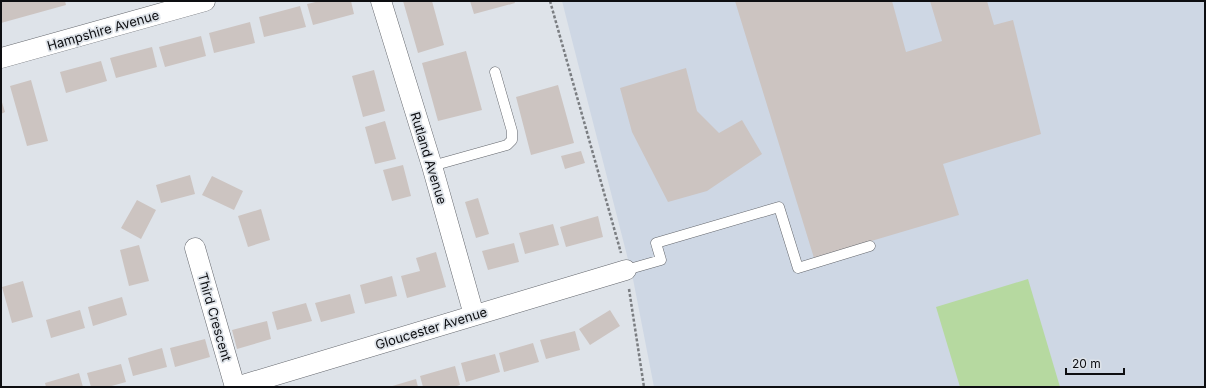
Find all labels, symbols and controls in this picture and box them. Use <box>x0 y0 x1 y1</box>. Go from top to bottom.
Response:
street label: Hampshire Avenue <box>45 6 161 54</box>
street label: Rutland Avenue <box>407 110 451 206</box>
street label: Third Crescent <box>195 271 235 363</box>
street label: Gloucester Avenue <box>373 303 489 353</box>
scale bar <box>1066 350 1124 376</box>
text: 20 m <box>1072 356 1101 371</box>

